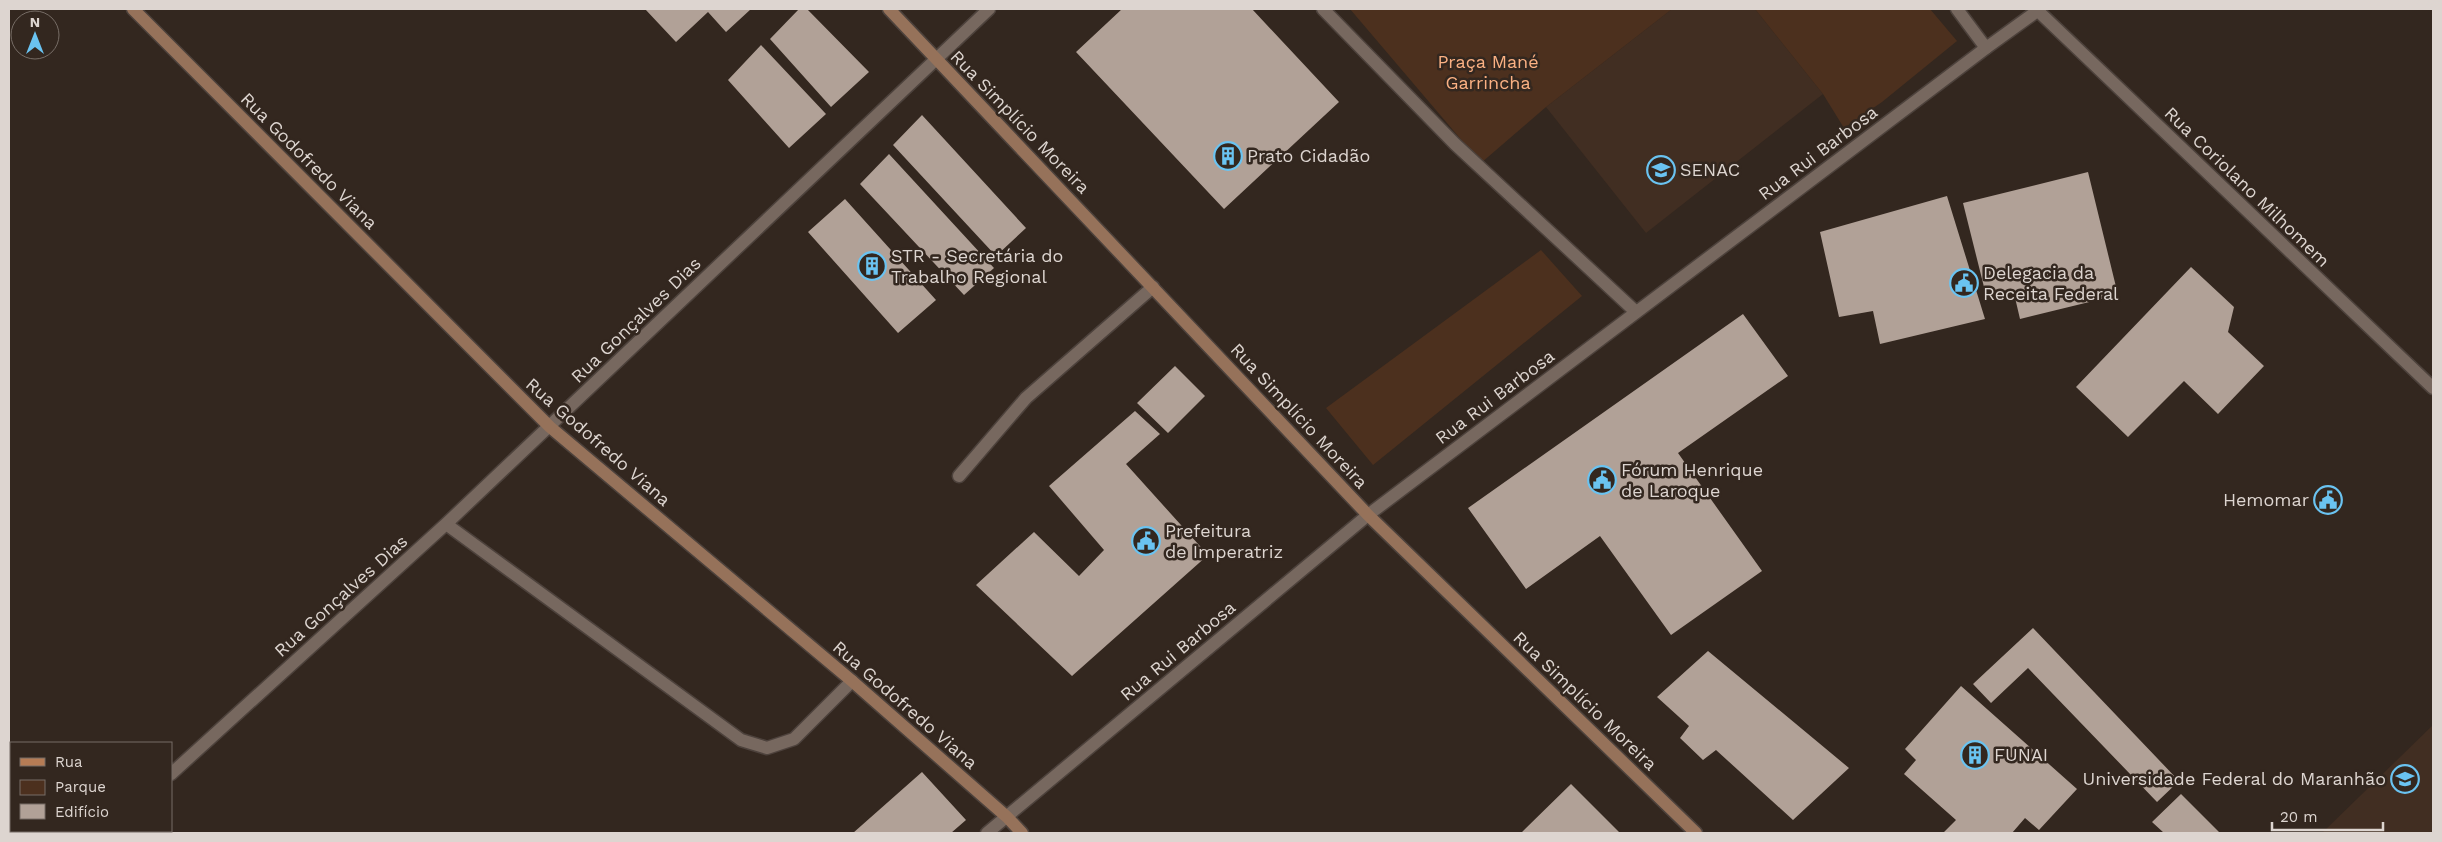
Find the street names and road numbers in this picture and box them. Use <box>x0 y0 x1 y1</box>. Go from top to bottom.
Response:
street label: Rua Simplício Moreira <box>946 46 1094 198</box>
street label: Rua Godofredo Viana <box>237 88 382 233</box>
street label: Rua Rui Barbosa <box>1754 101 1881 204</box>
street label: Rua Coriolano Milhomem <box>2161 102 2334 271</box>
street label: Rua Gonçalves Dias <box>567 252 705 387</box>
street label: Rua Simplício Moreira <box>1227 339 1372 493</box>
street label: Rua Rui Barbosa <box>1431 345 1558 448</box>
street label: Rua Godofredo Viana <box>522 373 675 510</box>
street label: Rua Gonçalves Dias <box>270 530 412 661</box>
street label: Rua Rui Barbosa <box>1116 596 1239 705</box>
street label: Rua Simplício Moreira <box>1509 627 1661 775</box>
street label: Rua Godofredo Viana <box>829 636 982 773</box>

